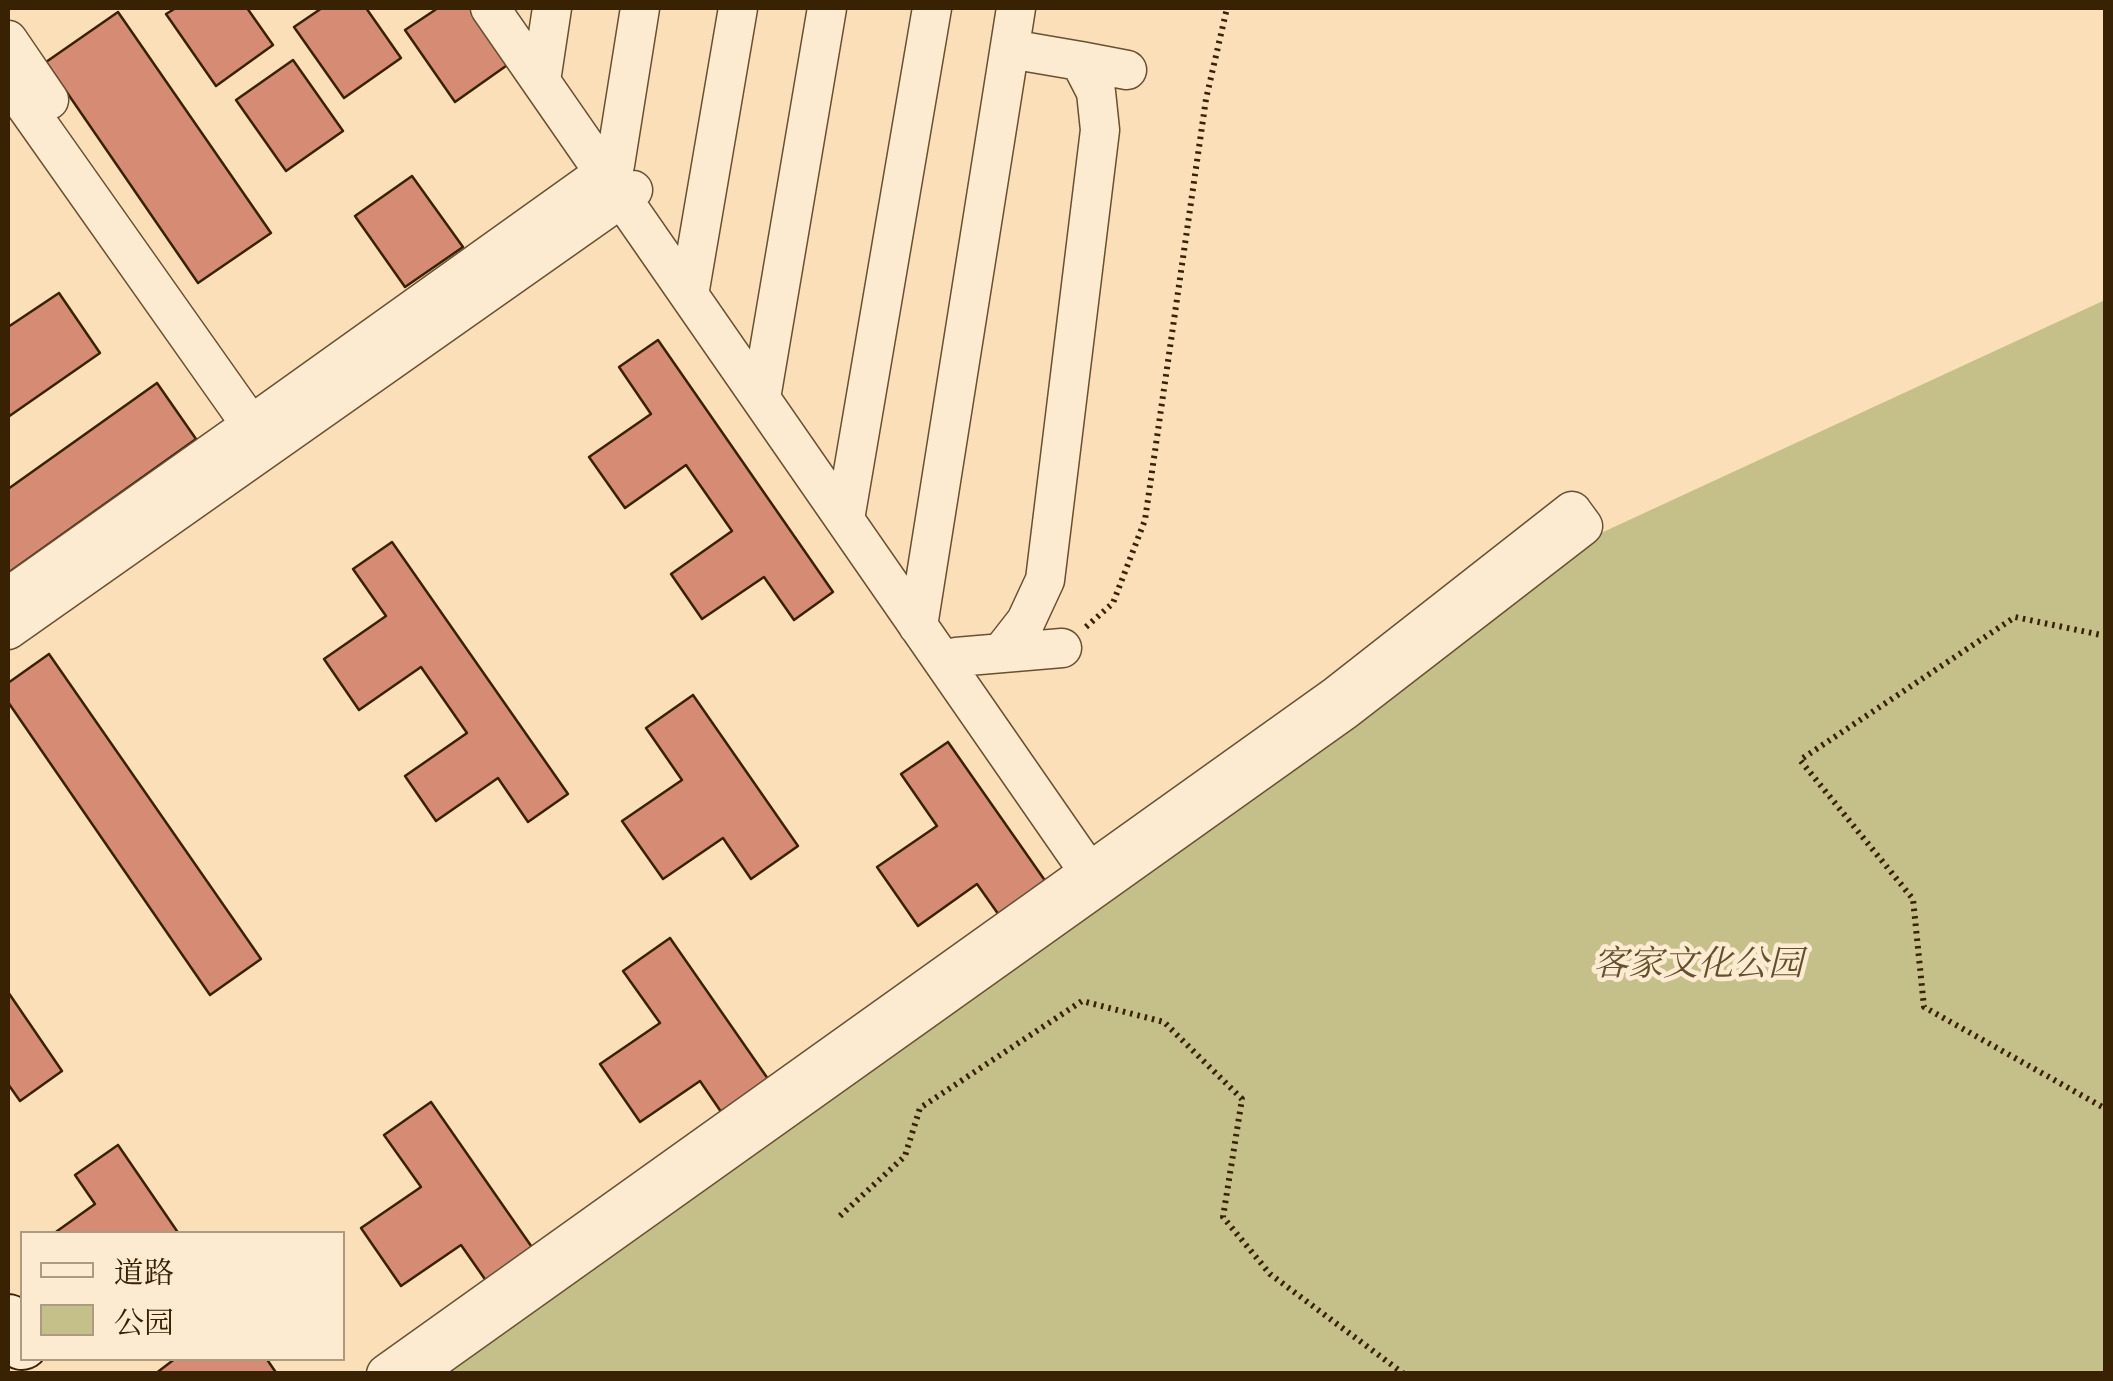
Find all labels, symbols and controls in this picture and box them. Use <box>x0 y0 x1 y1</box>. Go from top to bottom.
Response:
park label: 客家文化公园 <box>1593 944 1803 986</box>
legend <box>20 1231 345 1361</box>
text: 道路 <box>114 1254 174 1291</box>
text: 公园 <box>114 1304 174 1341</box>

